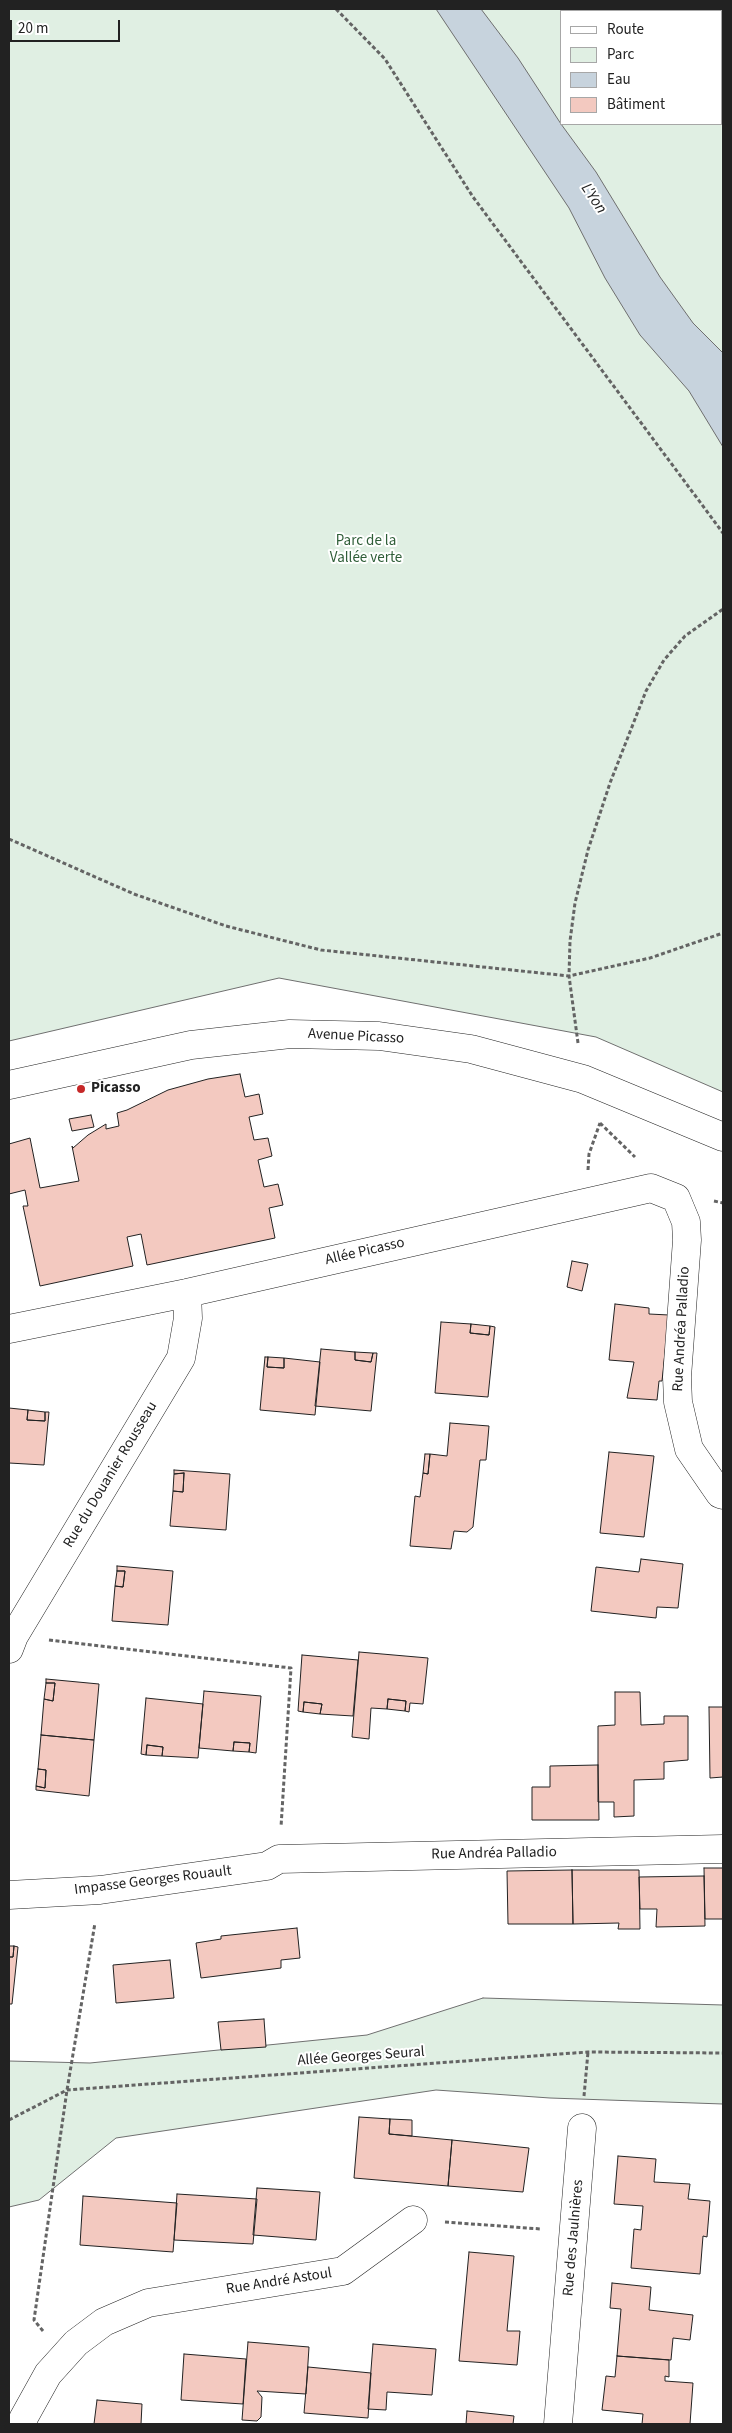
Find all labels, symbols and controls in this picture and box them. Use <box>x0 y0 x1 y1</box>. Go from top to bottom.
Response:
scale bar <box>12 10 122 42</box>
legend <box>560 10 722 125</box>
text: 20 m <box>18 18 48 39</box>
text: Route <box>607 19 644 40</box>
text: Parc <box>607 44 634 65</box>
text: Eau <box>607 69 631 90</box>
text: Bâtiment <box>607 94 665 115</box>
water label: L'Yon <box>576 180 610 218</box>
park label: Parc de la Vallée verte <box>330 533 402 568</box>
street label: Avenue Picasso <box>307 1025 405 1049</box>
place label: Picasso <box>91 1080 140 1098</box>
marker: Picasso <box>75 1083 87 1095</box>
street label: Allée Picasso <box>324 1234 406 1270</box>
street label: Rue Andréa Palladio <box>670 1266 694 1392</box>
street label: Rue du Douanier Rousseau <box>60 1399 162 1551</box>
street label: Rue Andréa Palladio <box>431 1844 557 1864</box>
street label: Impasse Georges Rouault <box>73 1862 233 1900</box>
street label: Allée Georges Seural <box>297 2044 425 2070</box>
street label: Rue des Jaulnières <box>560 2179 588 2297</box>
street label: Rue André Astoul <box>225 2265 333 2299</box>

